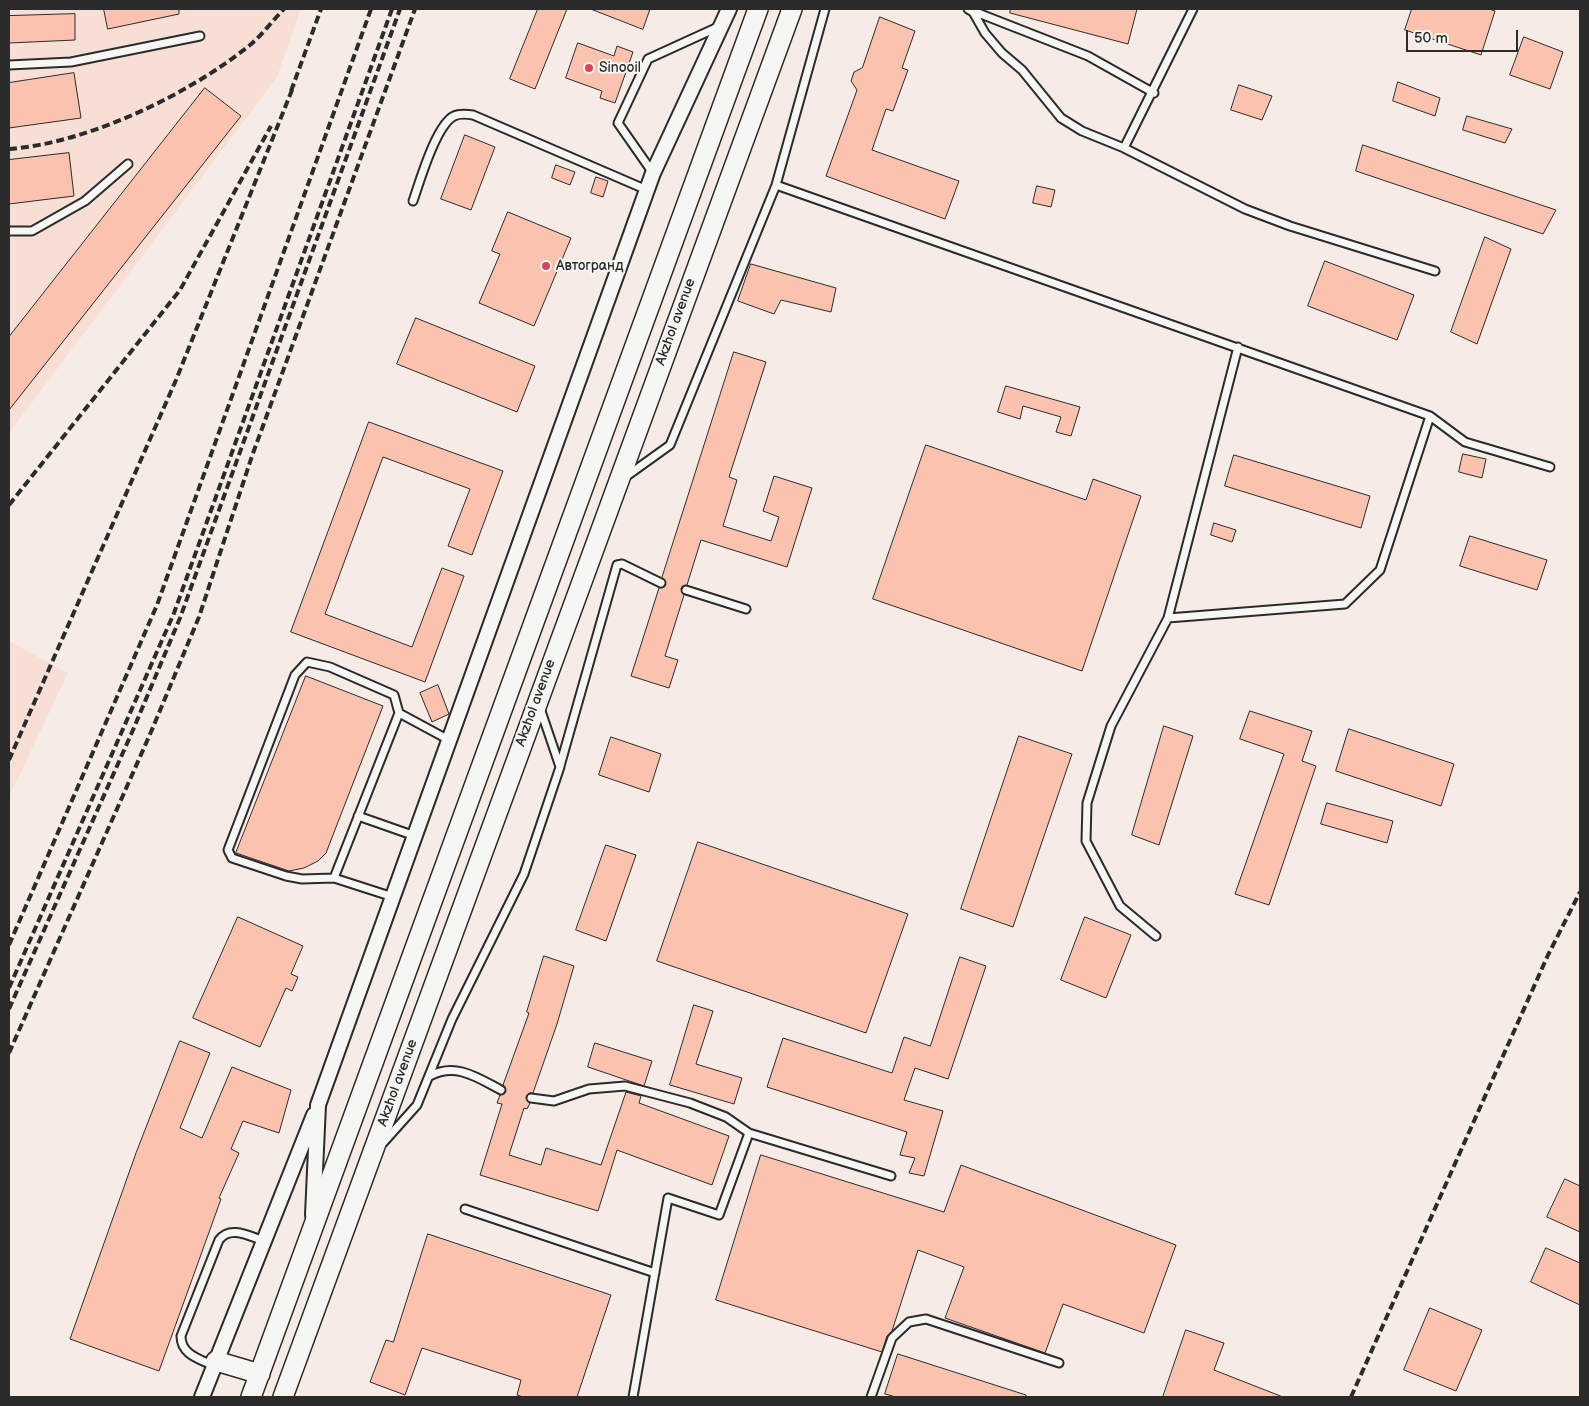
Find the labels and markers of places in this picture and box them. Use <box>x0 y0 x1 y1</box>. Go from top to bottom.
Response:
place label: Sinooil <box>599 60 641 76</box>
marker: Sinooil <box>583 62 595 74</box>
place label: Автогранд <box>556 258 623 274</box>
marker: Автогранд <box>540 260 552 272</box>

